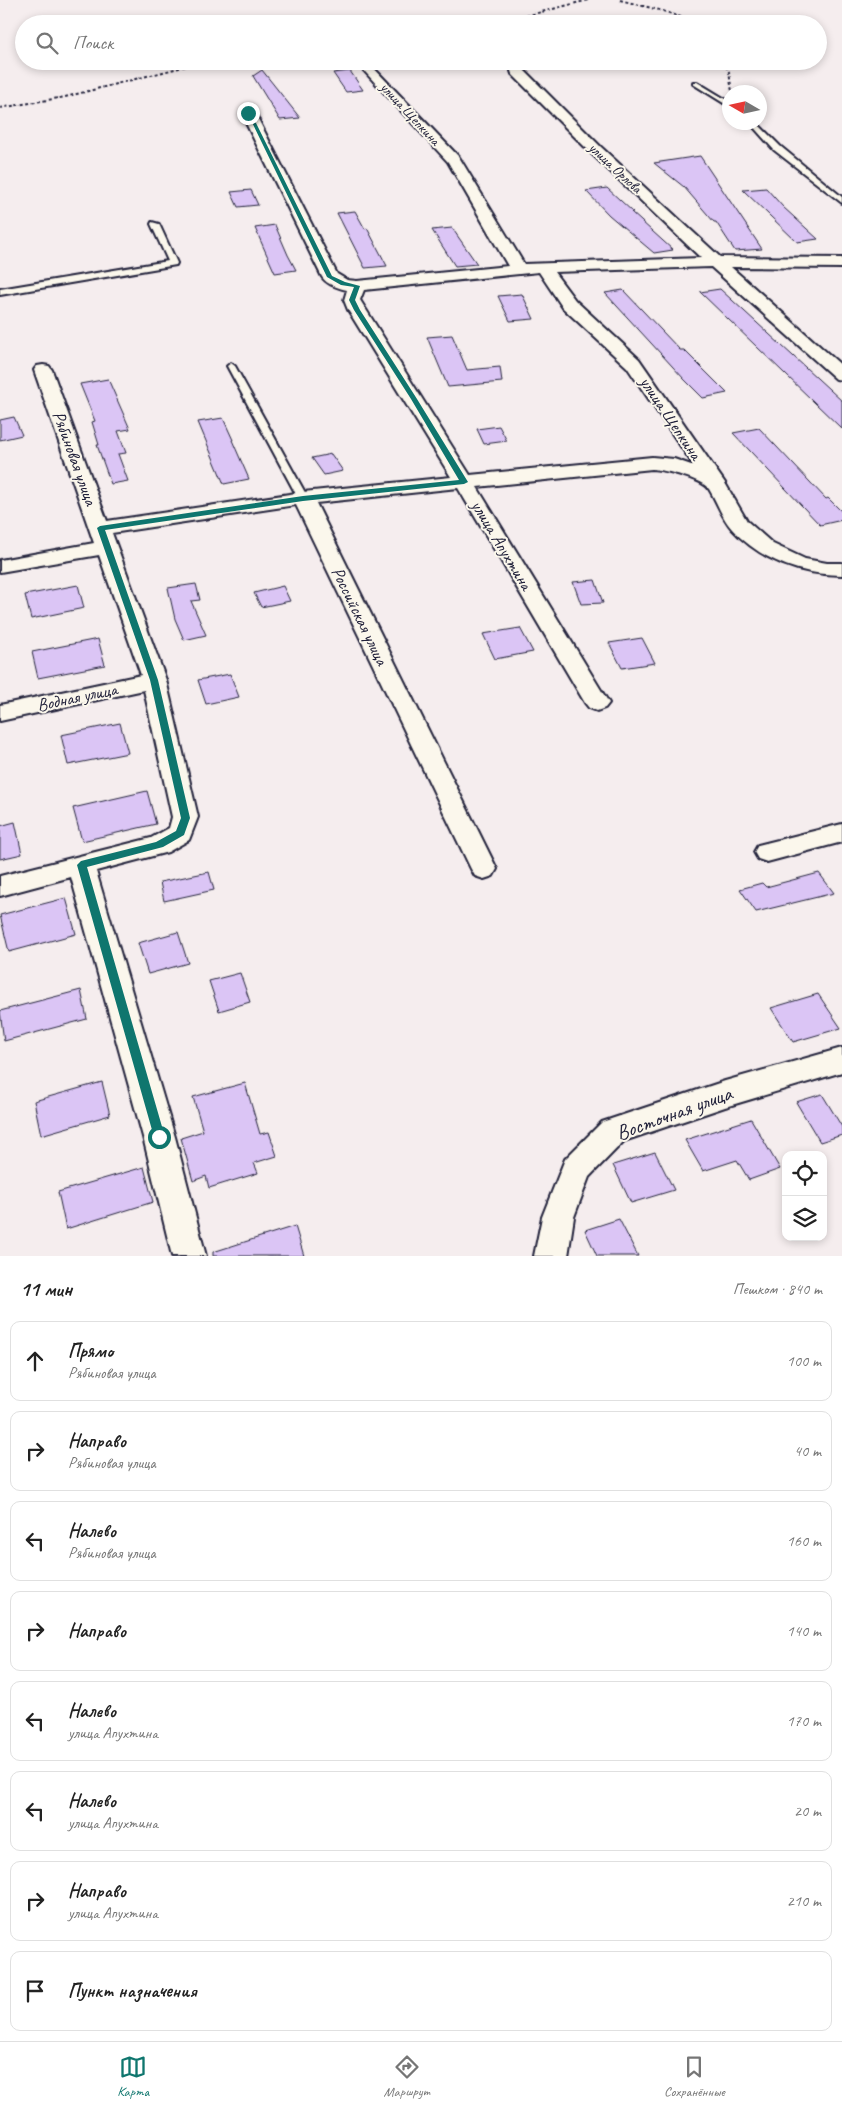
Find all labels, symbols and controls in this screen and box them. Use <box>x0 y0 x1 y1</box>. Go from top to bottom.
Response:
search box <box>15 15 827 70</box>
icon: search <box>33 29 61 57</box>
text: Поиск <box>73 31 113 55</box>
street label: улица Щепкина <box>375 78 445 151</box>
north arrow <box>722 85 767 130</box>
route end <box>237 102 260 125</box>
street label: улица Орлова <box>584 138 646 198</box>
street label: улица Щепкина <box>635 371 708 465</box>
street label: Рябиновая улица <box>48 408 103 510</box>
street label: улица Апухтина <box>466 495 538 595</box>
street label: Российская улица <box>327 563 394 670</box>
street label: Водная улица <box>35 677 121 716</box>
street label: Восточная улица <box>612 1079 737 1146</box>
route start <box>148 1126 171 1149</box>
map controls <box>782 1151 827 1241</box>
button: locate <box>782 1151 827 1196</box>
button: layers <box>782 1196 827 1241</box>
text: 11 мин <box>20 1276 72 1302</box>
text: Пешком · 840 m <box>733 1279 822 1299</box>
text: Прямо <box>68 1339 113 1363</box>
icon: ahead <box>21 1347 49 1375</box>
text: 100 m <box>787 1351 821 1371</box>
text: Рябиновая улица <box>68 1363 156 1383</box>
text: Направо <box>68 1429 126 1453</box>
icon: right <box>21 1437 49 1465</box>
text: 40 m <box>794 1441 821 1461</box>
text: Рябиновая улица <box>68 1453 156 1473</box>
text: Налево <box>68 1519 116 1543</box>
icon: left <box>21 1527 49 1555</box>
text: 160 m <box>787 1531 821 1551</box>
text: Рябиновая улица <box>68 1543 156 1563</box>
icon: right <box>21 1617 49 1645</box>
text: Направо <box>68 1619 126 1643</box>
text: 140 m <box>787 1621 821 1641</box>
text: Налево <box>68 1699 116 1723</box>
icon: left <box>21 1707 49 1735</box>
text: 170 m <box>787 1711 821 1731</box>
text: улица Апухтина <box>68 1723 158 1743</box>
text: Налево <box>68 1789 116 1813</box>
icon: left <box>21 1797 49 1825</box>
text: 20 m <box>794 1801 821 1821</box>
text: улица Апухтина <box>68 1813 158 1833</box>
text: Направо <box>68 1879 126 1903</box>
icon: right <box>21 1887 49 1915</box>
text: 210 m <box>787 1891 821 1911</box>
text: улица Апухтина <box>68 1903 158 1923</box>
icon: arrive <box>21 1977 49 2005</box>
text: Пункт назначения <box>68 1979 197 2003</box>
tab: Карта <box>117 2053 149 2100</box>
tab: Маршрут <box>384 2053 430 2100</box>
tab: Сохранённые <box>664 2053 725 2100</box>

